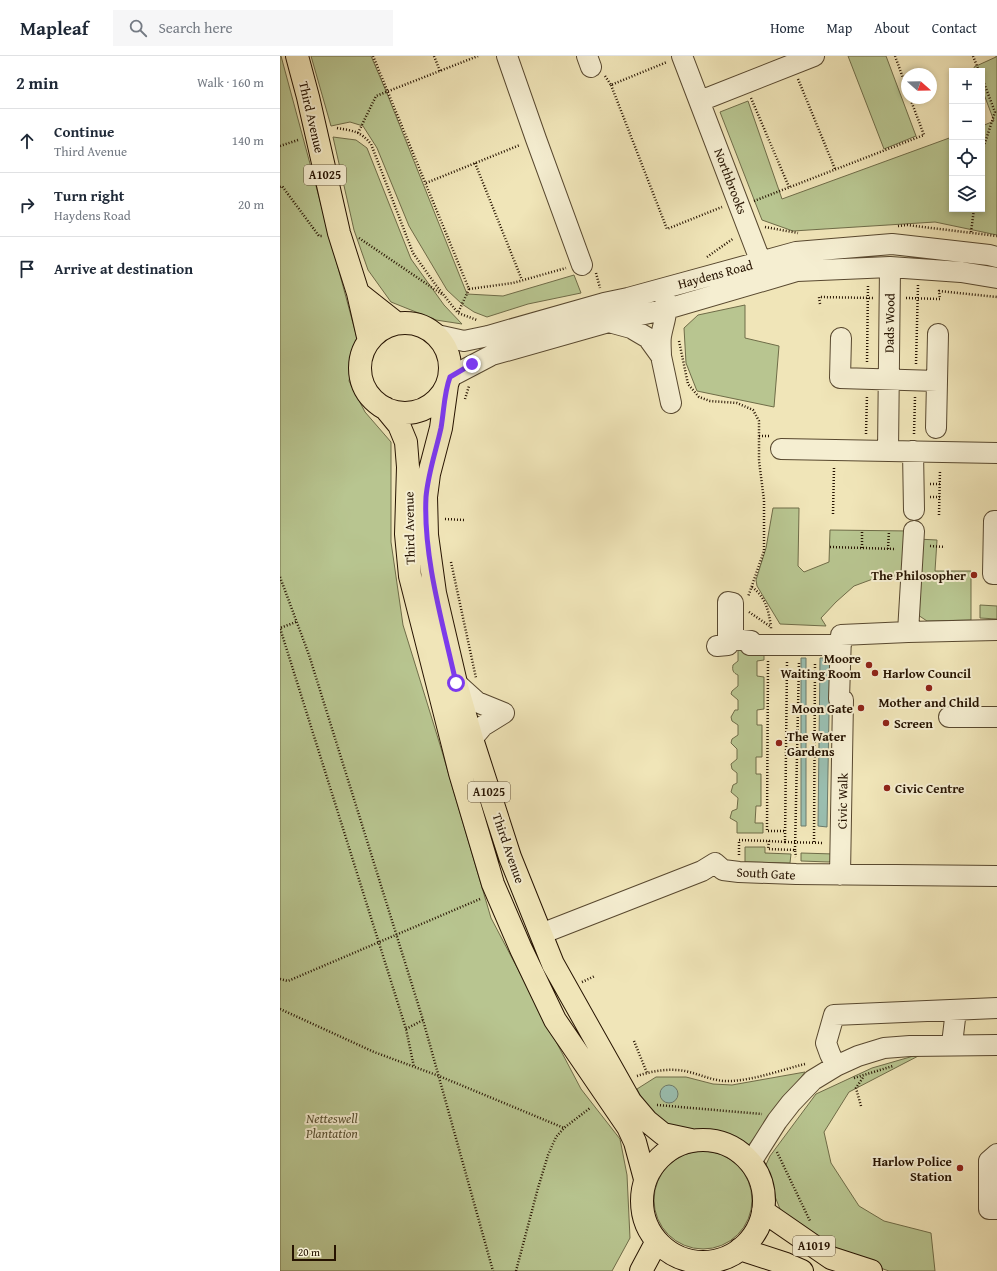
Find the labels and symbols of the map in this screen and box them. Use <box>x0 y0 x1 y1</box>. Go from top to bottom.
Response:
north arrow <box>901 68 937 104</box>
street label: Third Avenue <box>294 79 329 155</box>
street label: Northbrooks <box>709 145 752 217</box>
road number: A1025 <box>304 165 346 185</box>
street label: Haydens Road <box>676 255 755 294</box>
street label: Dads Wood <box>879 293 900 353</box>
route end <box>463 355 481 373</box>
street label: Third Avenue <box>399 491 420 565</box>
place label: The Philosopher <box>871 566 966 585</box>
marker: The Philosopher <box>969 570 979 580</box>
place label: Moore Waiting Room <box>780 649 862 683</box>
marker: Moore Waiting Room <box>864 660 874 670</box>
place label: Harlow Council <box>883 664 971 683</box>
marker: Harlow Council <box>870 668 880 678</box>
route start <box>447 674 465 692</box>
marker: Mother and Child <box>924 683 934 693</box>
place label: Mother and Child <box>878 693 980 712</box>
place label: Moon Gate <box>792 699 853 718</box>
marker: Moon Gate <box>856 703 866 713</box>
place label: Screen <box>894 714 933 733</box>
marker: Screen <box>881 718 891 728</box>
place label: The Water Gardens <box>787 727 846 761</box>
marker: The Water Gardens <box>774 738 784 748</box>
street label: Civic Walk <box>833 772 852 829</box>
place label: Civic Centre <box>895 779 964 798</box>
road number: A1025 <box>468 782 510 802</box>
marker: Civic Centre <box>882 783 892 793</box>
street label: Third Avenue <box>488 810 529 886</box>
street label: South Gate <box>736 862 796 885</box>
park label: Netteswell Plantation <box>305 1109 358 1143</box>
place label: Harlow Police Station <box>872 1152 952 1186</box>
marker: Harlow Police Station <box>955 1163 965 1173</box>
road number: A1019 <box>793 1236 835 1256</box>
scale bar <box>292 1243 336 1262</box>

